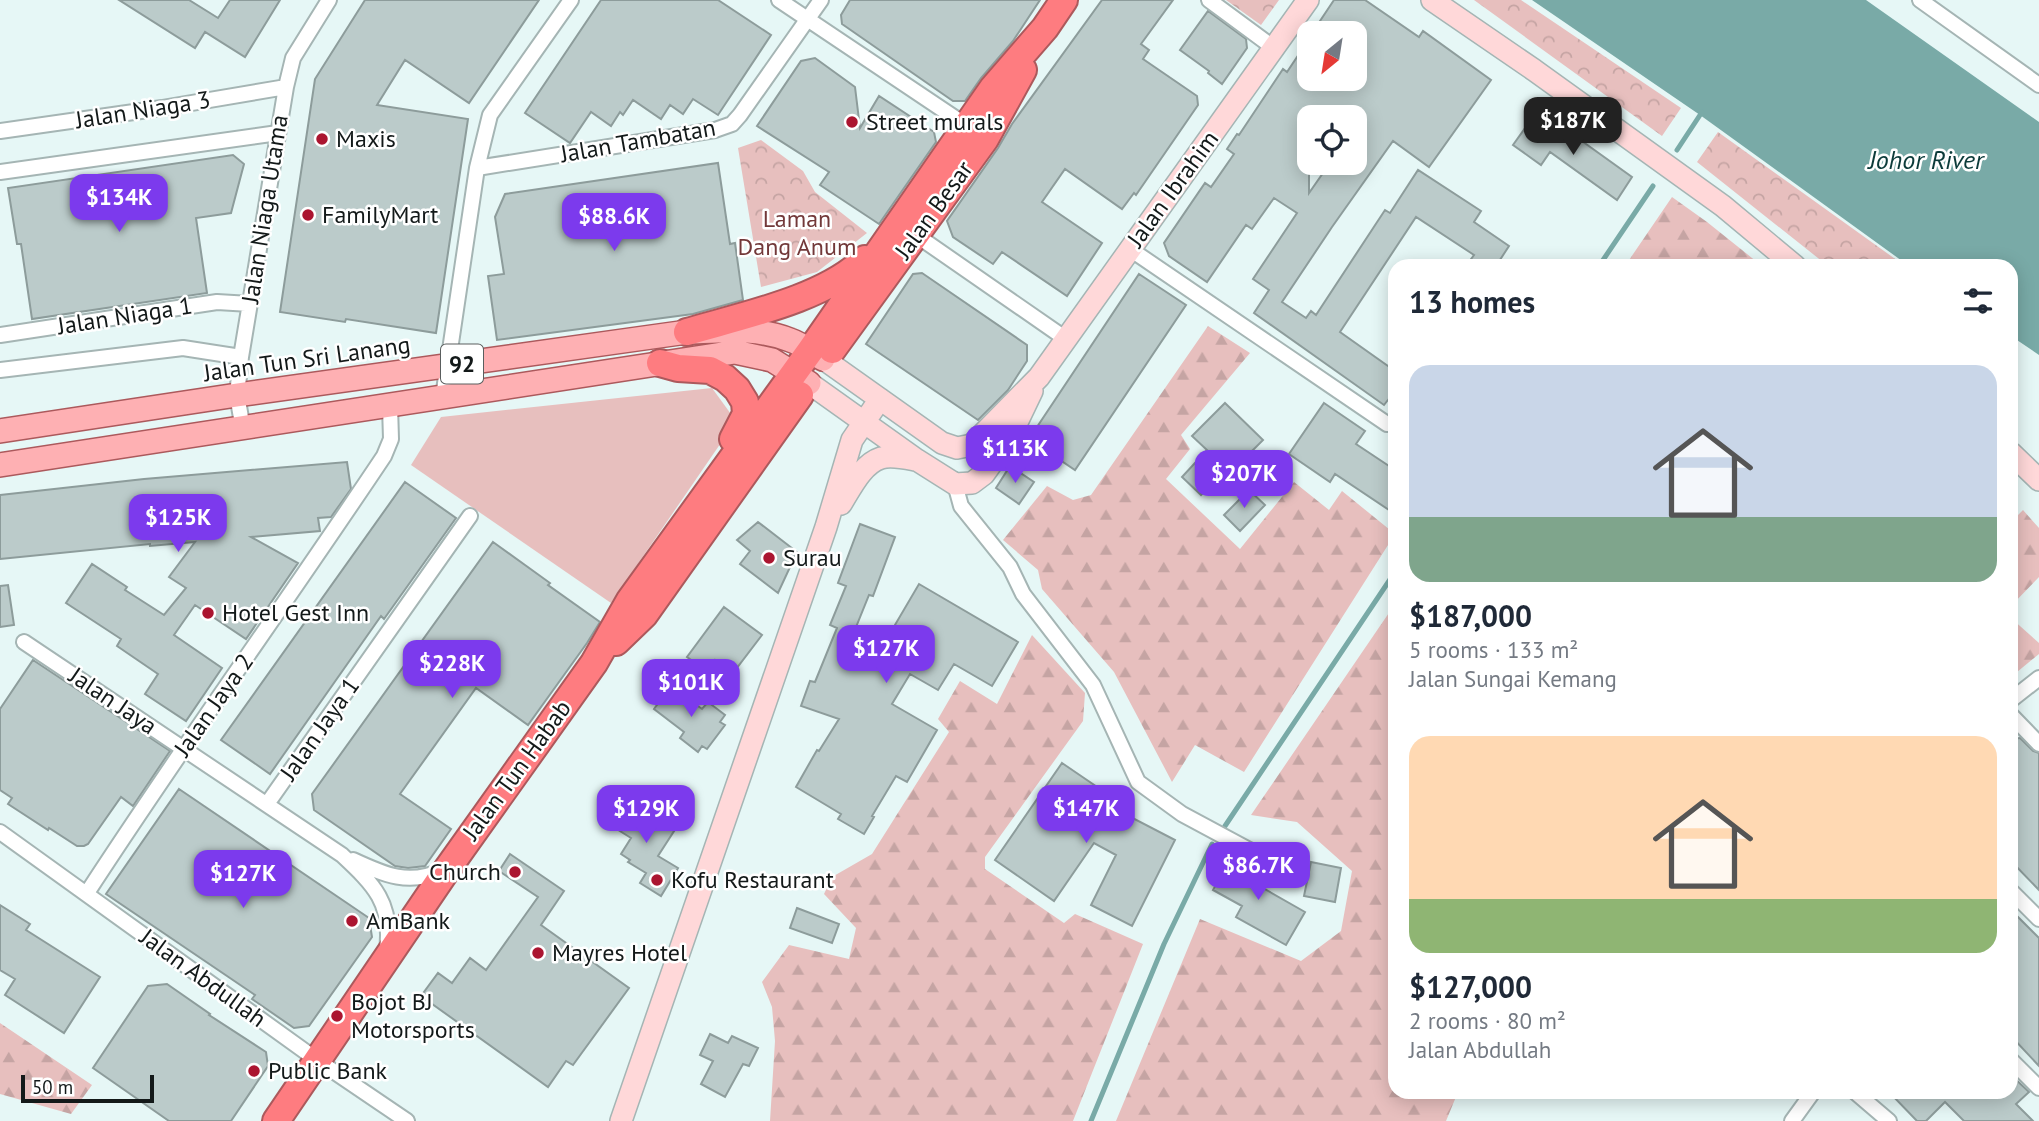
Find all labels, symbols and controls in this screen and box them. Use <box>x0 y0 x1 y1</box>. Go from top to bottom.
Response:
north arrow <box>1297 21 1367 91</box>
map controls <box>1297 21 1367 175</box>
street label: Jalan Niaga 3 <box>72 84 213 136</box>
pin: $187K <box>1524 97 1622 157</box>
button: locate <box>1297 105 1367 175</box>
text: $187K <box>1540 105 1606 134</box>
place label: Street murals <box>866 106 1003 137</box>
street label: Jalan Tambatan <box>557 112 718 170</box>
street label: Jalan Niaga Utama <box>234 113 295 306</box>
marker: Street murals <box>844 114 860 130</box>
place label: Maxis <box>336 123 396 154</box>
street label: Jalan Ibrahim <box>1119 124 1225 254</box>
marker: Maxis <box>314 131 330 147</box>
water label: Johor River <box>1866 143 1985 176</box>
street label: Jalan Besar <box>887 155 980 266</box>
pin: $134K <box>70 174 168 234</box>
text: $134K <box>86 182 152 211</box>
pin: $88.6K <box>557 194 671 253</box>
place label: FamilyMart <box>322 199 438 230</box>
text: $88.6K <box>578 201 650 230</box>
park label: Laman Dang Anum <box>738 203 856 262</box>
marker: FamilyMart <box>300 207 316 223</box>
text: 13 homes <box>1409 282 1535 321</box>
icon: filters <box>1959 282 1997 320</box>
street label: Jalan Niaga 1 <box>54 290 195 342</box>
street label: Jalan Tun Sri Lanang <box>201 329 412 389</box>
road number: 92 <box>441 344 483 384</box>
icon: home <box>1640 410 1766 536</box>
pin: $113K <box>966 426 1064 485</box>
text: $113K <box>982 433 1048 462</box>
pin: $207K <box>1195 450 1293 510</box>
text: $207K <box>1211 458 1277 487</box>
pin: $125K <box>129 494 227 554</box>
text: $125K <box>145 502 211 531</box>
place label: Surau <box>783 542 842 573</box>
marker: Surau <box>761 550 777 566</box>
text: $187,000 <box>1409 596 1532 635</box>
place label: Hotel Gest Inn <box>222 597 369 628</box>
marker: Hotel Gest Inn <box>200 605 216 621</box>
pin: $127K <box>837 626 935 685</box>
text: $127K <box>853 633 919 662</box>
text: 5 rooms · 133 m² <box>1409 635 1578 664</box>
pin: $228K <box>403 640 501 700</box>
street label: Jalan Jaya 2 <box>166 647 260 763</box>
text: $228K <box>419 648 485 677</box>
street label: Jalan Jaya <box>63 659 163 741</box>
pin: $101K <box>642 660 740 719</box>
text: Jalan Sungai Kemang <box>1409 664 1617 693</box>
text: $101K <box>658 667 724 696</box>
street label: Jalan Jaya 1 <box>272 671 366 787</box>
street label: Jalan Tun Habab <box>455 694 578 847</box>
icon: home <box>1640 781 1766 907</box>
pin: $129K <box>597 786 695 845</box>
pin: $147K <box>1037 786 1135 845</box>
text: $129K <box>613 793 679 822</box>
text: $147K <box>1053 793 1119 822</box>
pin: $86.7K <box>1201 842 1315 902</box>
pin: $127K <box>194 850 292 910</box>
text: $86.7K <box>1222 850 1294 879</box>
place label: Church <box>429 856 501 887</box>
text: $127K <box>210 858 276 887</box>
marker: Church <box>507 864 523 880</box>
place label: Kofu Restaurant <box>671 864 834 895</box>
marker: Kofu Restaurant <box>649 872 665 888</box>
place label: AmBank <box>366 905 451 936</box>
marker: AmBank <box>344 913 360 929</box>
street label: Jalan Abdullah <box>133 921 272 1034</box>
place label: Mayres Hotel <box>552 937 687 968</box>
marker: Mayres Hotel <box>530 945 546 961</box>
text: $127,000 <box>1409 967 1532 1006</box>
place label: Bojot BJ Motorsports <box>351 986 475 1045</box>
text: 2 rooms · 80 m² <box>1409 1006 1566 1035</box>
marker: Bojot BJ Motorsports <box>329 1008 345 1024</box>
text: Jalan Abdullah <box>1409 1035 1551 1064</box>
place label: Public Bank <box>268 1055 388 1086</box>
marker: Public Bank <box>246 1063 262 1079</box>
scale bar <box>21 1072 154 1104</box>
text: 50 m <box>32 1075 73 1099</box>

